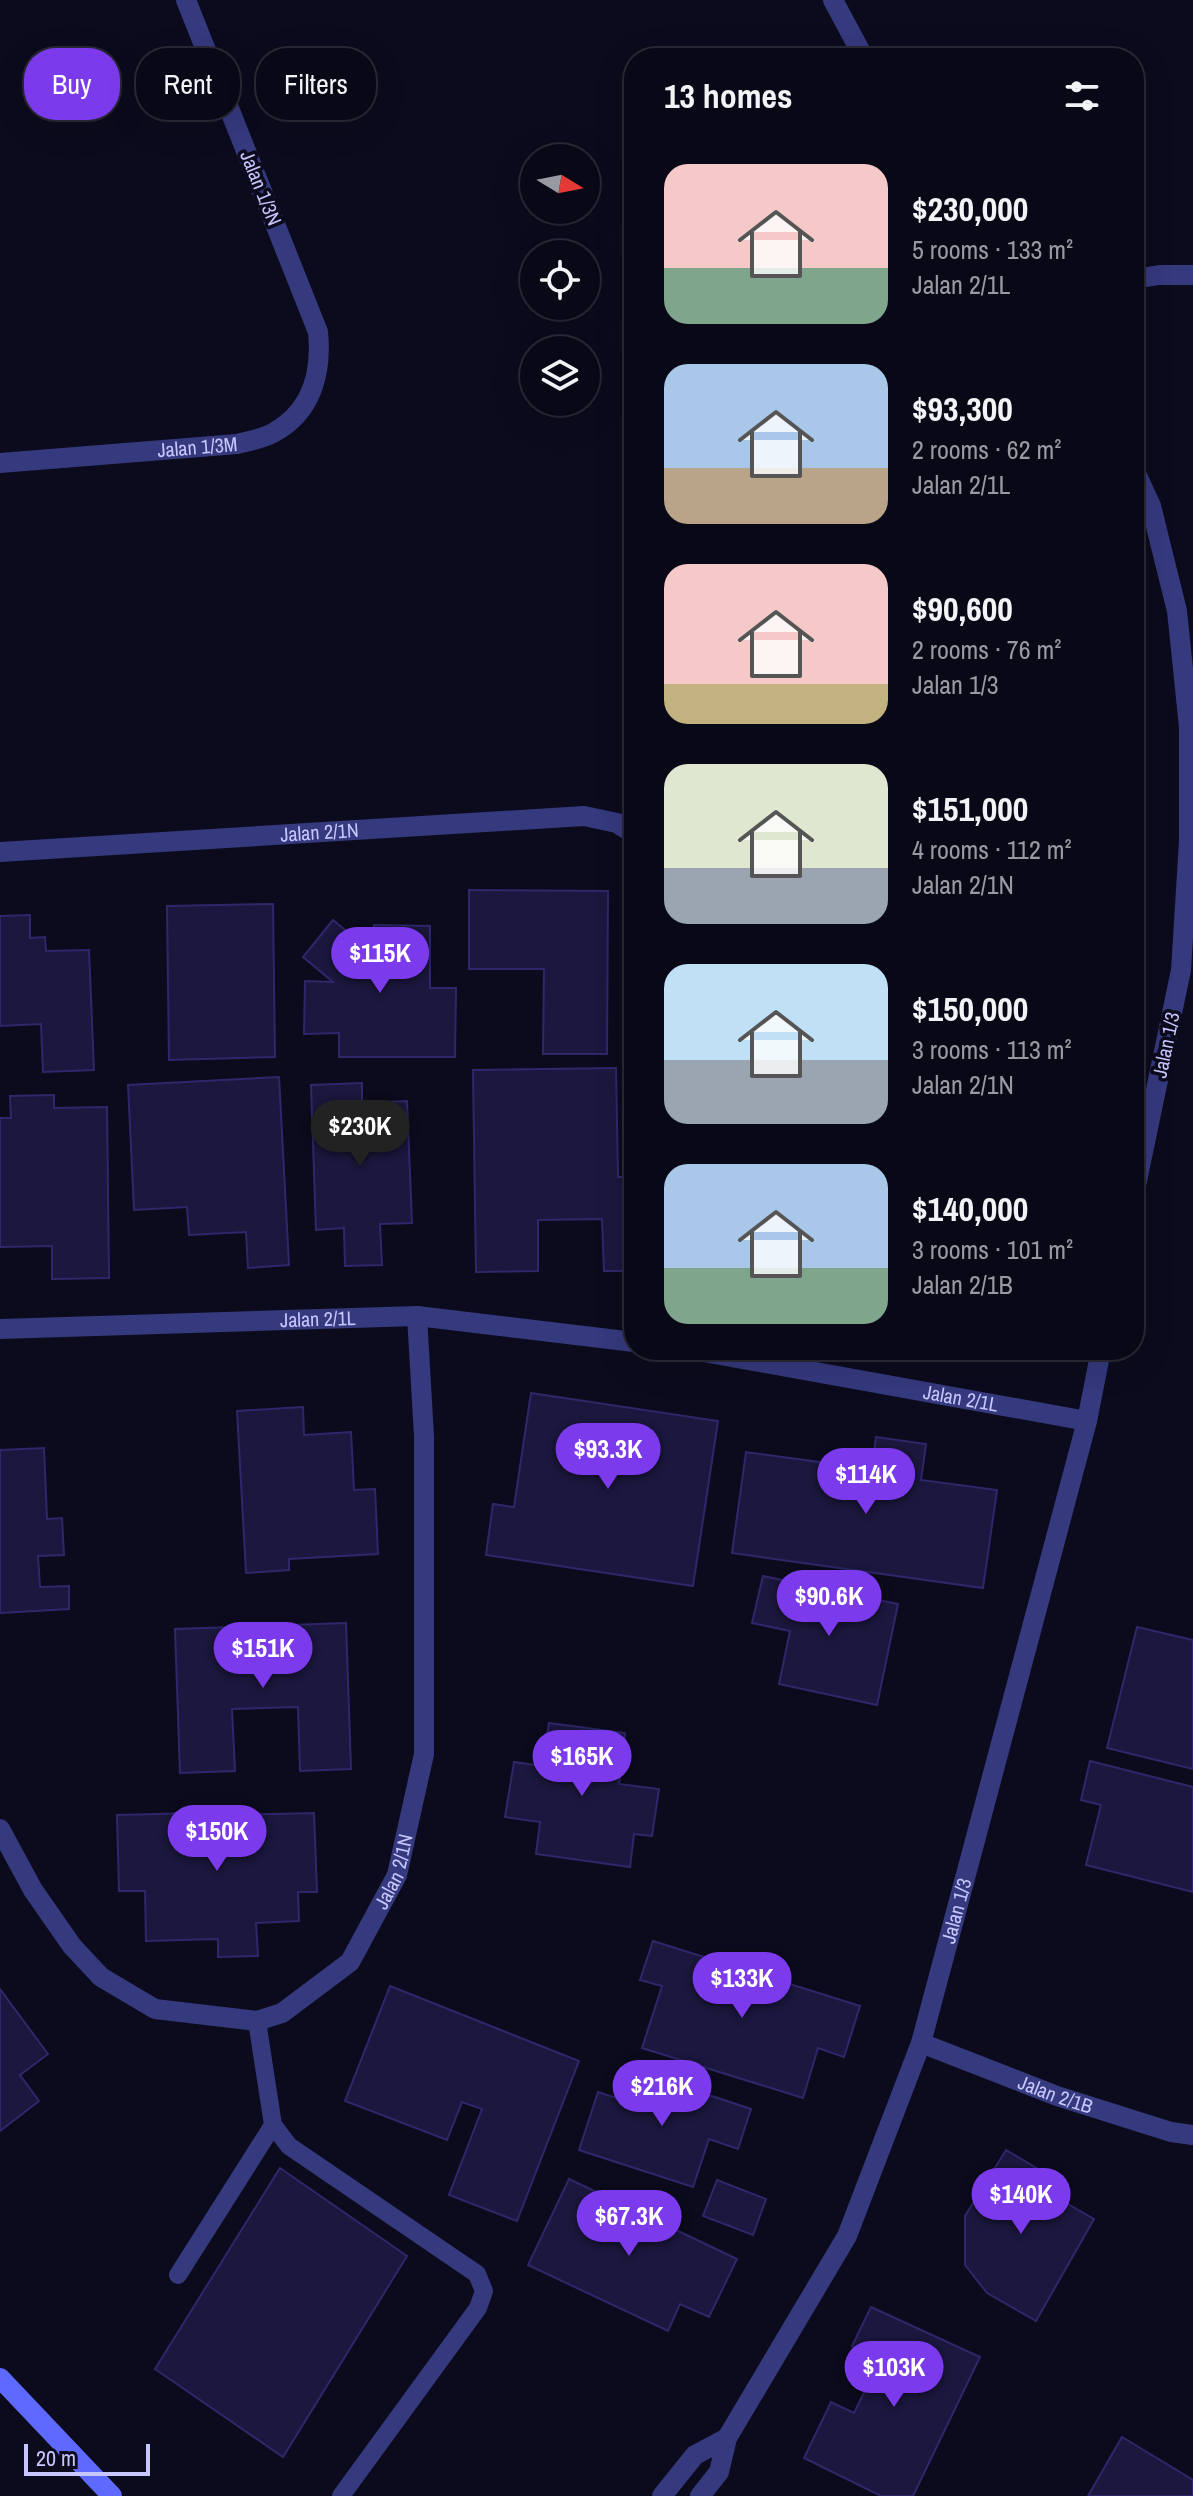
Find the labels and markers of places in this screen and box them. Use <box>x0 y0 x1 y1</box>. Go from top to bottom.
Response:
pin: $115K <box>324 927 436 995</box>
pin: $230K <box>304 1100 416 1168</box>
pin: $93.3K <box>543 1423 673 1491</box>
pin: $114K <box>810 1448 922 1516</box>
pin: $90.6K <box>764 1570 894 1638</box>
pin: $151K <box>207 1622 319 1690</box>
pin: $165K <box>526 1730 638 1798</box>
pin: $150K <box>161 1805 273 1873</box>
pin: $133K <box>686 1952 798 2020</box>
pin: $216K <box>606 2060 718 2128</box>
pin: $140K <box>965 2168 1077 2236</box>
pin: $67.3K <box>564 2190 694 2258</box>
pin: $103K <box>838 2341 950 2409</box>

